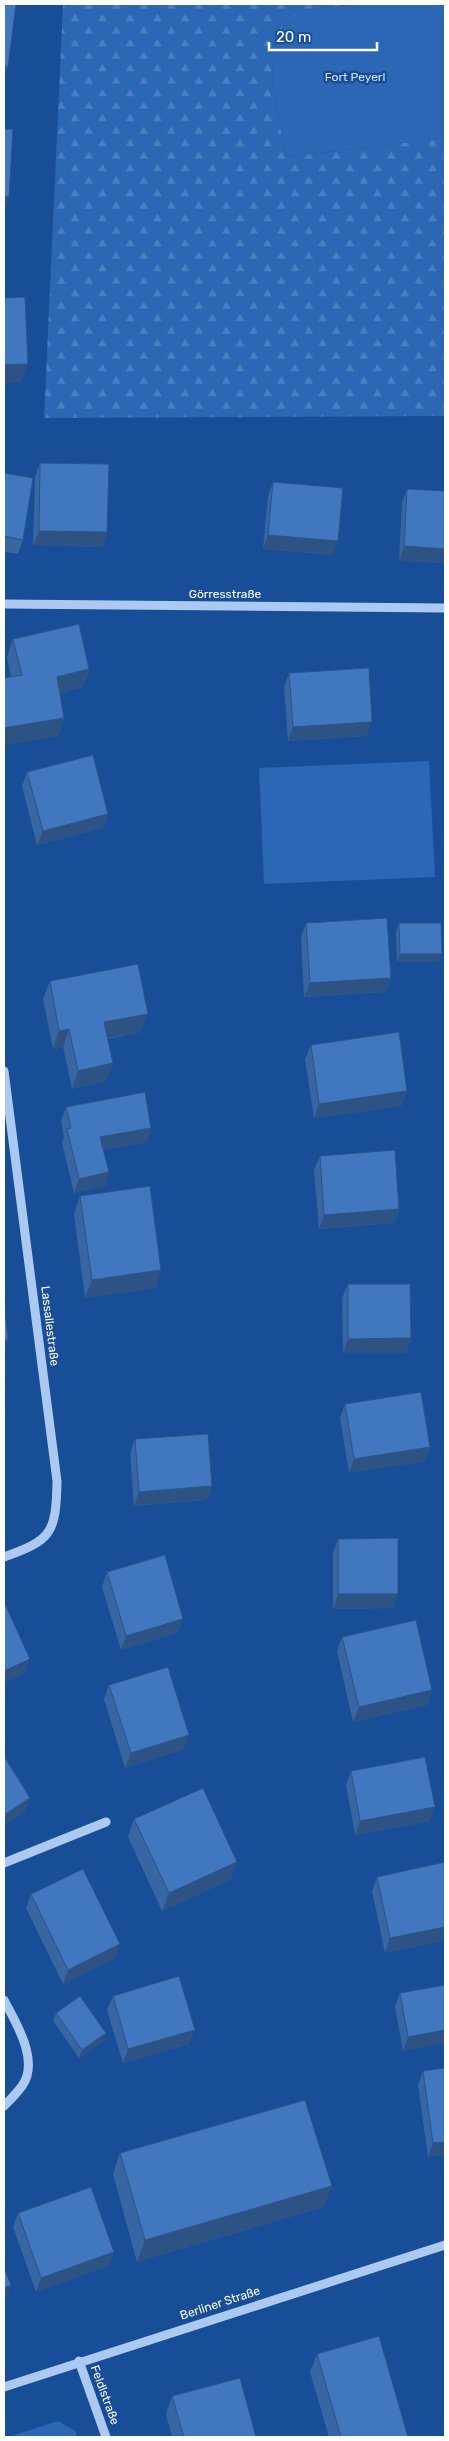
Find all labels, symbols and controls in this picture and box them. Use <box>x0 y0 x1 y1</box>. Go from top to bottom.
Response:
scale bar <box>269 20 376 52</box>
text: 20 m <box>276 28 311 46</box>
park label: Fort Peyerl <box>325 70 385 84</box>
street label: Görresstraße <box>189 587 262 601</box>
street label: Lassallestraße <box>38 1285 62 1367</box>
street label: Berliner Straße <box>178 2283 262 2323</box>
street label: Feldlstraße <box>88 2363 122 2427</box>

